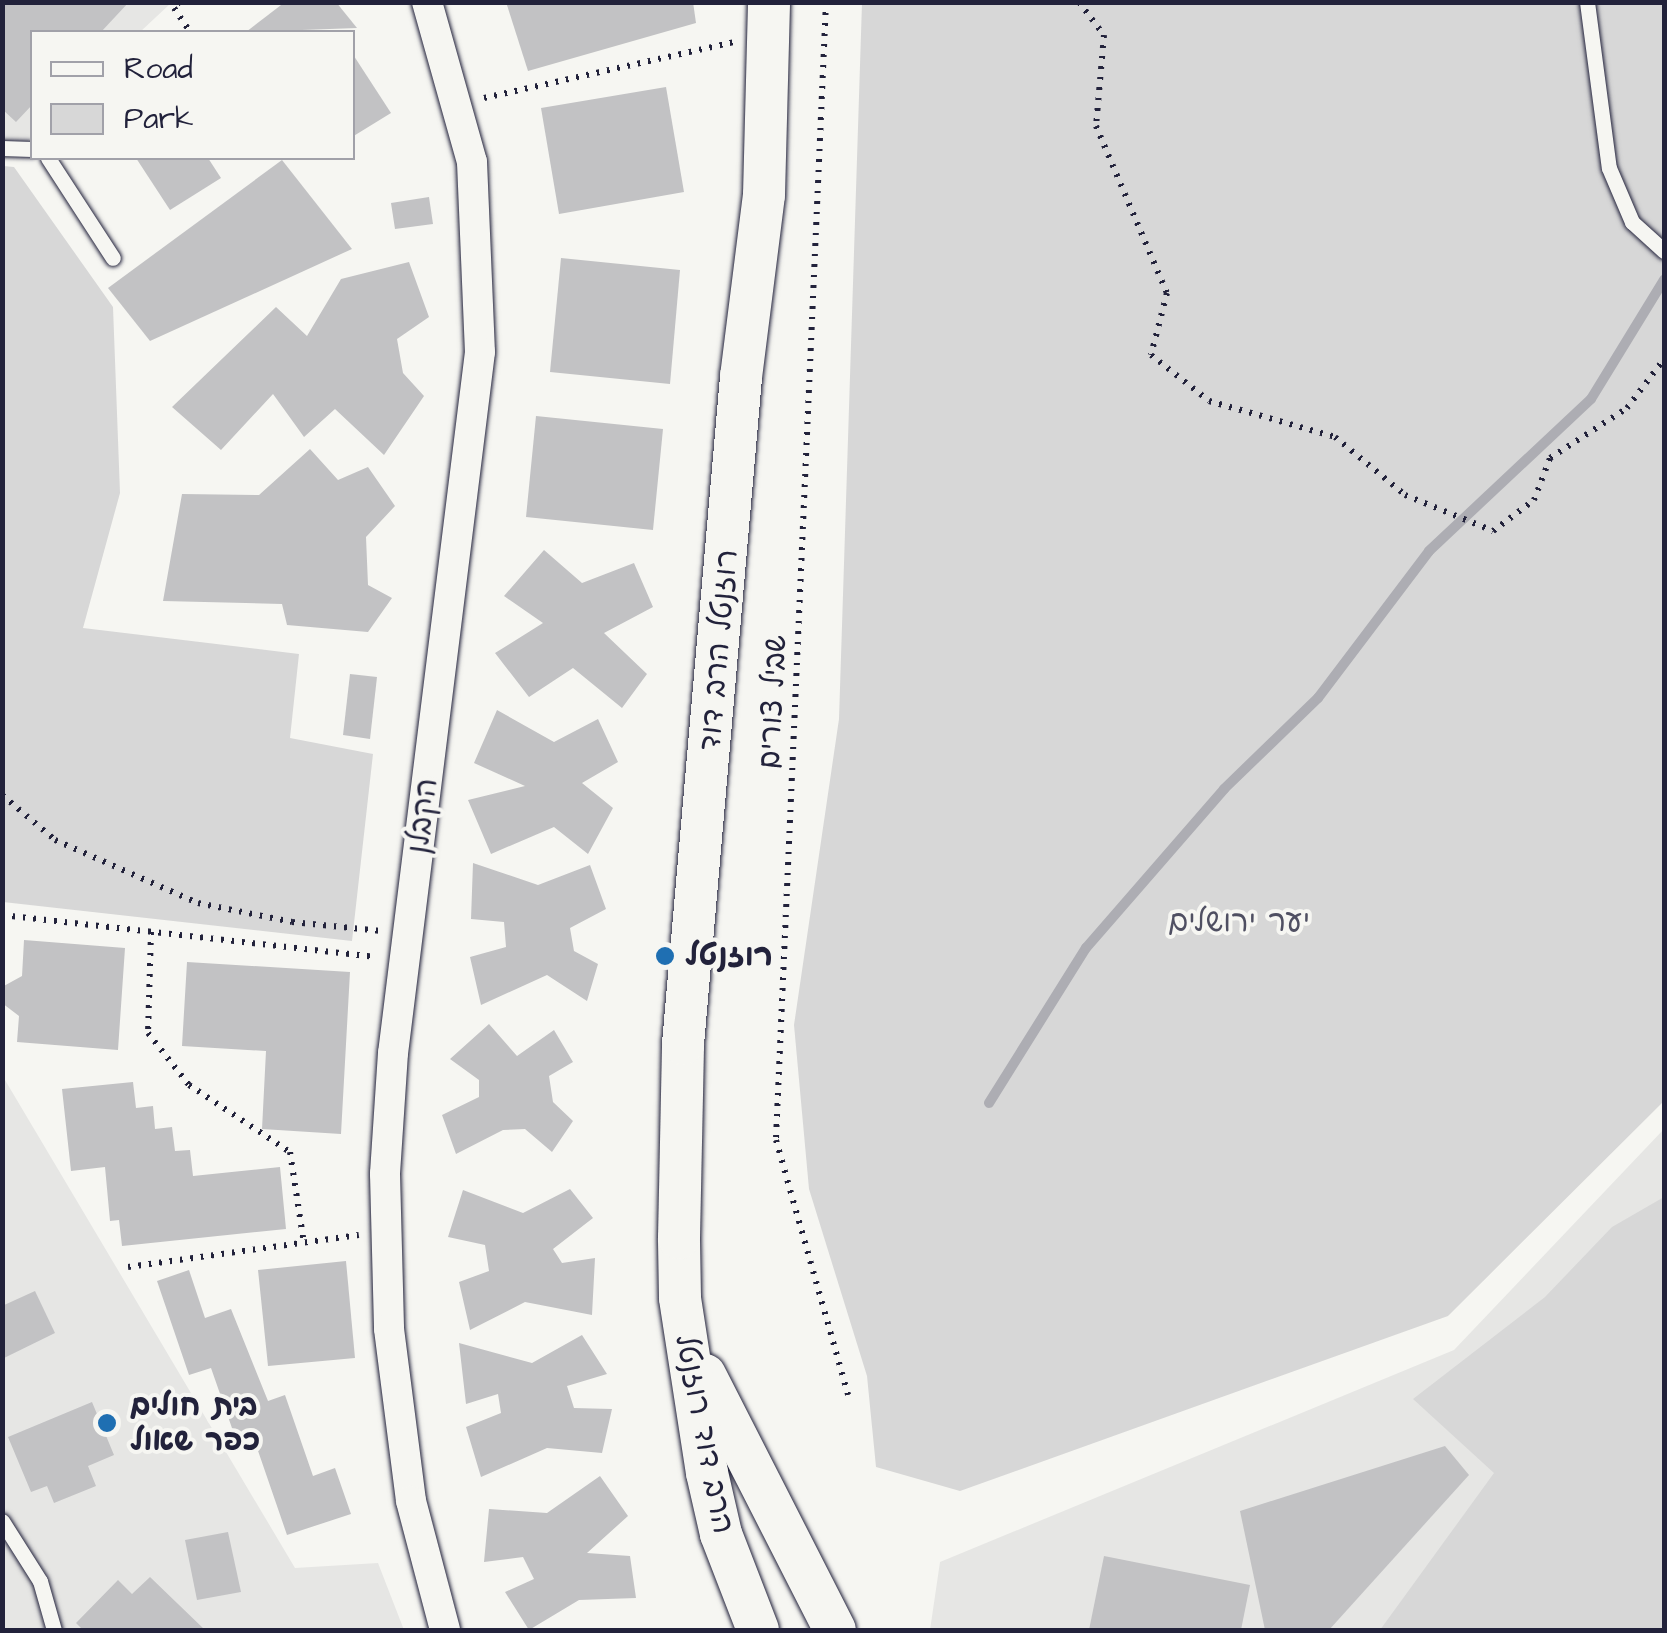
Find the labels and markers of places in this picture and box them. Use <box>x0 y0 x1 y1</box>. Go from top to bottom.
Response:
place label: רוזנטל <box>685 938 773 974</box>
marker: רוזנטל <box>654 945 676 967</box>
place label: בית חולים כפר שאול <box>130 1388 260 1458</box>
marker: בית חולים כפר שאול <box>94 1410 120 1436</box>

